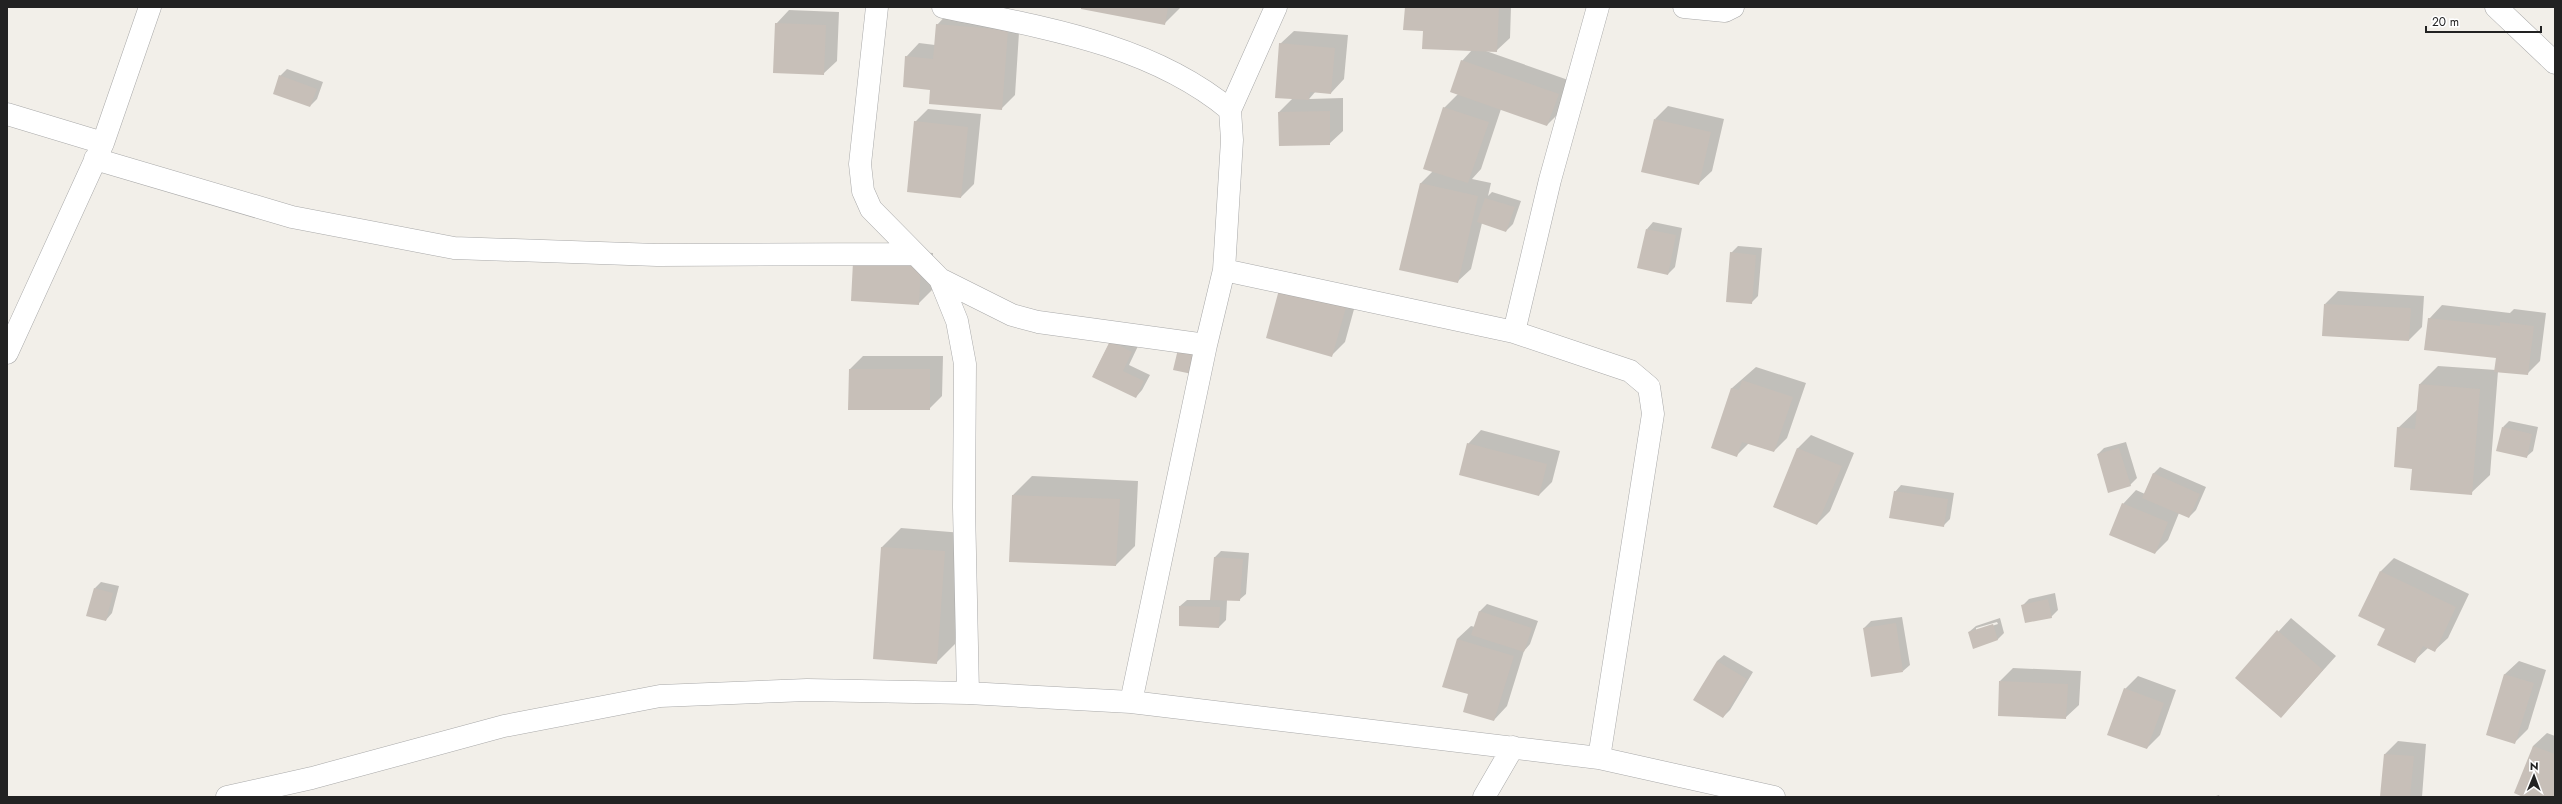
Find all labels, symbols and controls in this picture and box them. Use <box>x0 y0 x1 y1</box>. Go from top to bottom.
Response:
scale bar <box>2426 8 2541 34</box>
text: 20 m <box>2432 13 2459 31</box>
north arrow <box>2514 756 2554 796</box>
text: N <box>2530 758 2539 774</box>

